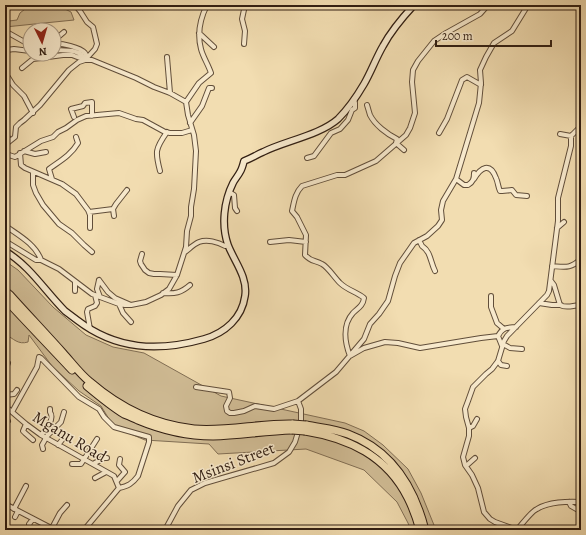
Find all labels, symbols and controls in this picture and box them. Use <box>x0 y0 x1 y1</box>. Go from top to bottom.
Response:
north arrow <box>22 22 62 62</box>
scale bar <box>436 22 551 48</box>
text: 200 m <box>442 28 473 44</box>
text: N <box>38 44 47 59</box>
street label: Mganu Road <box>28 406 111 468</box>
street label: Msinsi Street <box>189 437 278 489</box>

